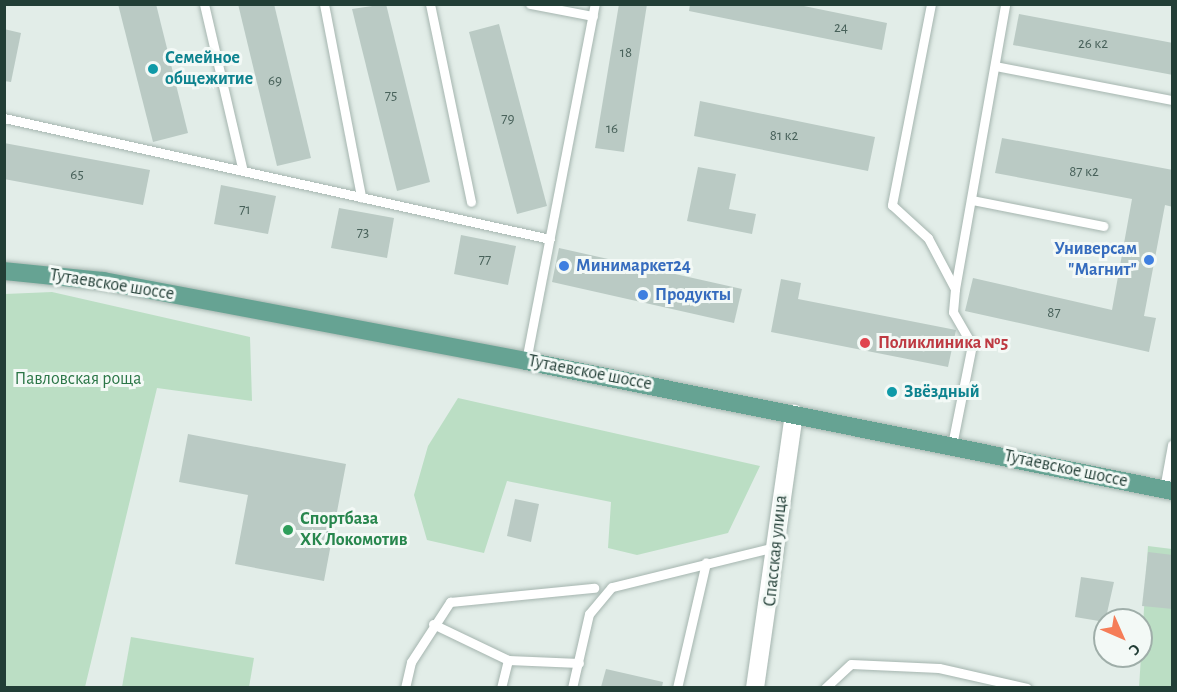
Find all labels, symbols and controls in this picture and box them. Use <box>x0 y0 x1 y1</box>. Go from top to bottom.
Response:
house number: 24 <box>834 19 848 37</box>
house number: 26 к2 <box>1078 35 1108 53</box>
house number: 18 <box>620 44 632 62</box>
place label: Семейное общежитие <box>165 48 253 90</box>
marker: Семейное общежитие <box>146 62 160 76</box>
house number: 69 <box>268 72 282 90</box>
house number: 75 <box>385 87 397 105</box>
house number: 79 <box>501 110 515 128</box>
house number: 16 <box>606 120 618 138</box>
house number: 81 к2 <box>770 127 798 145</box>
house number: 87 к2 <box>1069 163 1099 181</box>
house number: 65 <box>70 166 84 184</box>
house number: 71 <box>239 201 251 219</box>
house number: 73 <box>357 224 369 242</box>
place label: Универсам "Магнит" <box>1054 239 1137 282</box>
house number: 77 <box>479 251 491 269</box>
marker: Универсам "Магнит" <box>1142 253 1156 267</box>
place label: Минимаркет24 <box>576 255 691 277</box>
marker: Минимаркет24 <box>557 259 571 273</box>
street label: Тутаевское шоссе <box>48 265 176 305</box>
place label: Продукты <box>655 284 731 306</box>
marker: Продукты <box>636 288 650 302</box>
house number: 87 <box>1047 304 1061 322</box>
place label: Поликлиника №5 <box>878 332 1008 354</box>
marker: Поликлиника №5 <box>856 334 874 352</box>
street label: Тутаевское шоссе <box>526 350 654 396</box>
park label: Павловская роща <box>15 368 141 390</box>
place label: Звёздный <box>904 381 980 403</box>
marker: Звёздный <box>885 385 899 399</box>
street label: Тутаевское шоссе <box>1002 445 1130 493</box>
street label: Спасская улица <box>759 494 793 608</box>
place label: Спортбаза ХК Локомотив <box>300 509 408 552</box>
marker: Спортбаза ХК Локомотив <box>281 523 295 537</box>
north arrow <box>1093 608 1153 668</box>
text: С <box>1126 641 1143 658</box>

